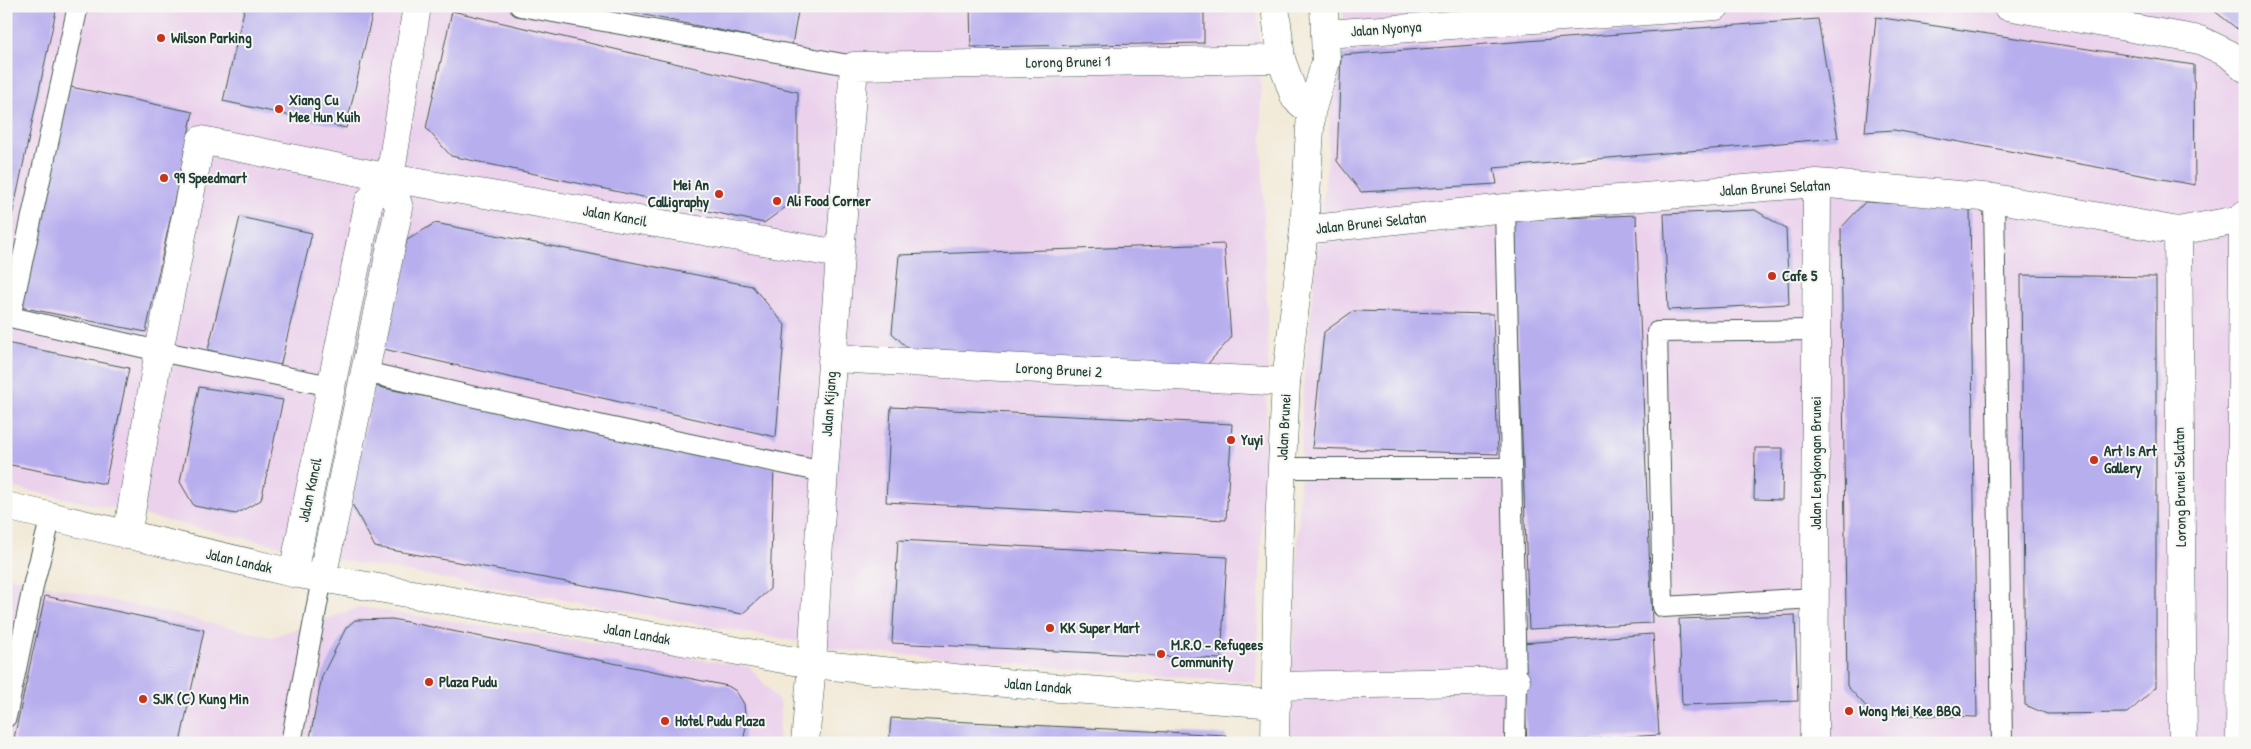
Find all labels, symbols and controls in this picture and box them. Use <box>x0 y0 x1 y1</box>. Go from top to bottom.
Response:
street label: Jalan Nyonya <box>1350 16 1422 41</box>
place label: Wilson Parking <box>171 27 252 49</box>
marker: Wilson Parking <box>155 32 167 44</box>
street label: Lorong Brunei 1 <box>1025 50 1111 73</box>
place label: Xiang Cu Mee Hun Kuih <box>289 89 361 127</box>
marker: Xiang Cu Mee Hun Kuih <box>273 103 285 115</box>
place label: 99 Speedmart <box>174 167 247 189</box>
marker: 99 Speedmart <box>158 172 170 184</box>
place label: Mei An Calligraphy <box>648 174 710 213</box>
street label: Jalan Brunei Selatan <box>1719 174 1831 201</box>
marker: Mei An Calligraphy <box>713 188 725 200</box>
place label: Ali Food Corner <box>787 190 871 211</box>
marker: Ali Food Corner <box>771 195 783 207</box>
street label: Jalan Kancil <box>581 200 649 232</box>
street label: Jalan Brunei Selatan <box>1315 206 1427 239</box>
place label: Cafe 5 <box>1782 265 1818 286</box>
marker: Cafe 5 <box>1766 270 1778 282</box>
street label: Lorong Brunei 2 <box>1015 357 1103 382</box>
street label: Jalan Kijang <box>816 370 841 437</box>
street label: Jalan Brunei <box>1271 393 1296 461</box>
street label: Jalan Lengkongan Brunei <box>1805 396 1826 530</box>
street label: Lorong Brunei Selatan <box>2168 427 2191 547</box>
place label: Yuyi <box>1241 429 1263 451</box>
marker: Yuyi <box>1225 434 1237 446</box>
place label: Art Is Art Gallery <box>2104 440 2158 479</box>
marker: Art Is Art Gallery <box>2088 454 2100 466</box>
street label: Jalan Kancil <box>292 456 327 524</box>
street label: Jalan Landak <box>204 543 274 578</box>
street label: Jalan Landak <box>602 617 672 650</box>
place label: KK Super Mart <box>1060 617 1140 639</box>
marker: KK Super Mart <box>1044 622 1056 634</box>
place label: M.R.O - Refugees Community <box>1171 634 1263 673</box>
marker: M.R.O - Refugees Community <box>1155 648 1167 660</box>
place label: Plaza Pudu <box>439 671 498 692</box>
street label: Jalan Landak <box>1003 672 1073 699</box>
marker: Plaza Pudu <box>423 676 435 688</box>
place label: SJK (C) Kung Min <box>153 688 249 710</box>
marker: SJK (C) Kung Min <box>137 693 149 705</box>
place label: Wong Mei Kee BBQ <box>1859 700 1961 722</box>
marker: Wong Mei Kee BBQ <box>1843 705 1855 717</box>
place label: Hotel Pudu Plaza <box>675 710 765 731</box>
marker: Hotel Pudu Plaza <box>659 715 671 727</box>

